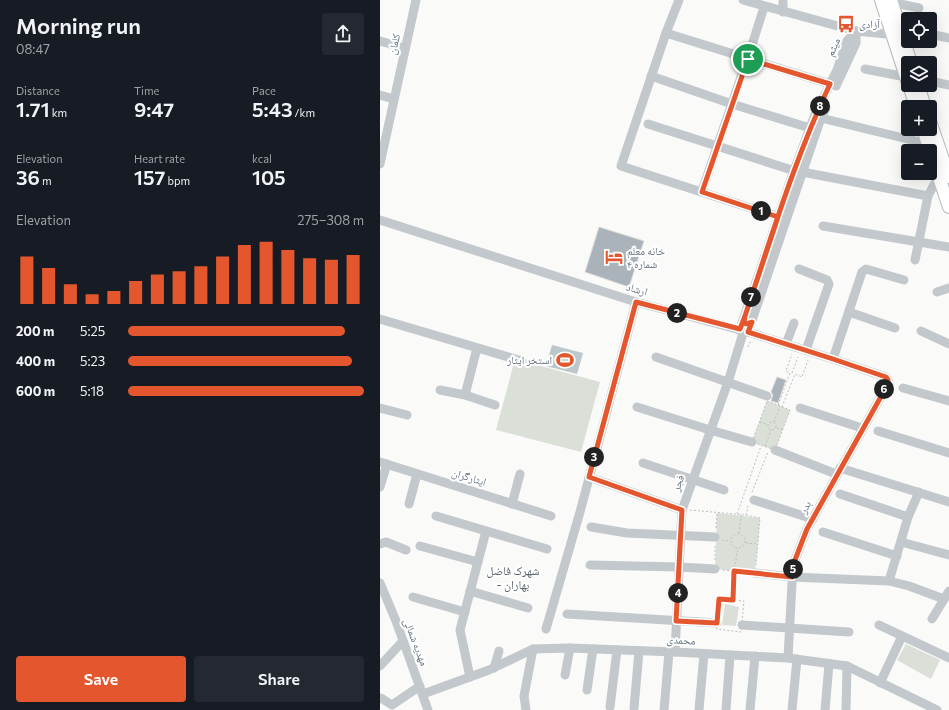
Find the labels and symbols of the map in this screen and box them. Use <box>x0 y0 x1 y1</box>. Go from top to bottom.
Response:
bus stop icon: آزادی <box>836 14 856 34</box>
place label: آزادی <box>859 17 880 31</box>
street label: کلمان <box>385 32 403 56</box>
street label: میثم <box>823 36 844 59</box>
pin <box>731 42 765 76</box>
pin: 8 <box>810 96 830 116</box>
pin: 1 <box>751 201 771 221</box>
place label: خانه معلم شماره ۴ <box>627 244 665 270</box>
hotel icon: خانه معلم شماره ۴ <box>604 247 624 267</box>
street label: ارشاد <box>625 279 649 298</box>
pin: 7 <box>741 287 761 307</box>
pin: 2 <box>667 303 687 323</box>
sports icon: استخر ایثار <box>555 350 575 370</box>
place label: استخر ایثار <box>506 353 552 366</box>
pin: 6 <box>874 379 894 399</box>
pin: 3 <box>584 447 604 467</box>
street label: ایثارگران <box>450 465 488 489</box>
street label: فجر <box>668 473 687 494</box>
street label: بدر <box>795 498 814 516</box>
pin: 5 <box>783 559 803 579</box>
district label: شهرک فاضل - بهاران <box>487 563 540 592</box>
pin: 4 <box>668 583 688 603</box>
street label: مهدیه شمالی <box>401 616 431 668</box>
street label: محمدی <box>666 632 696 648</box>

